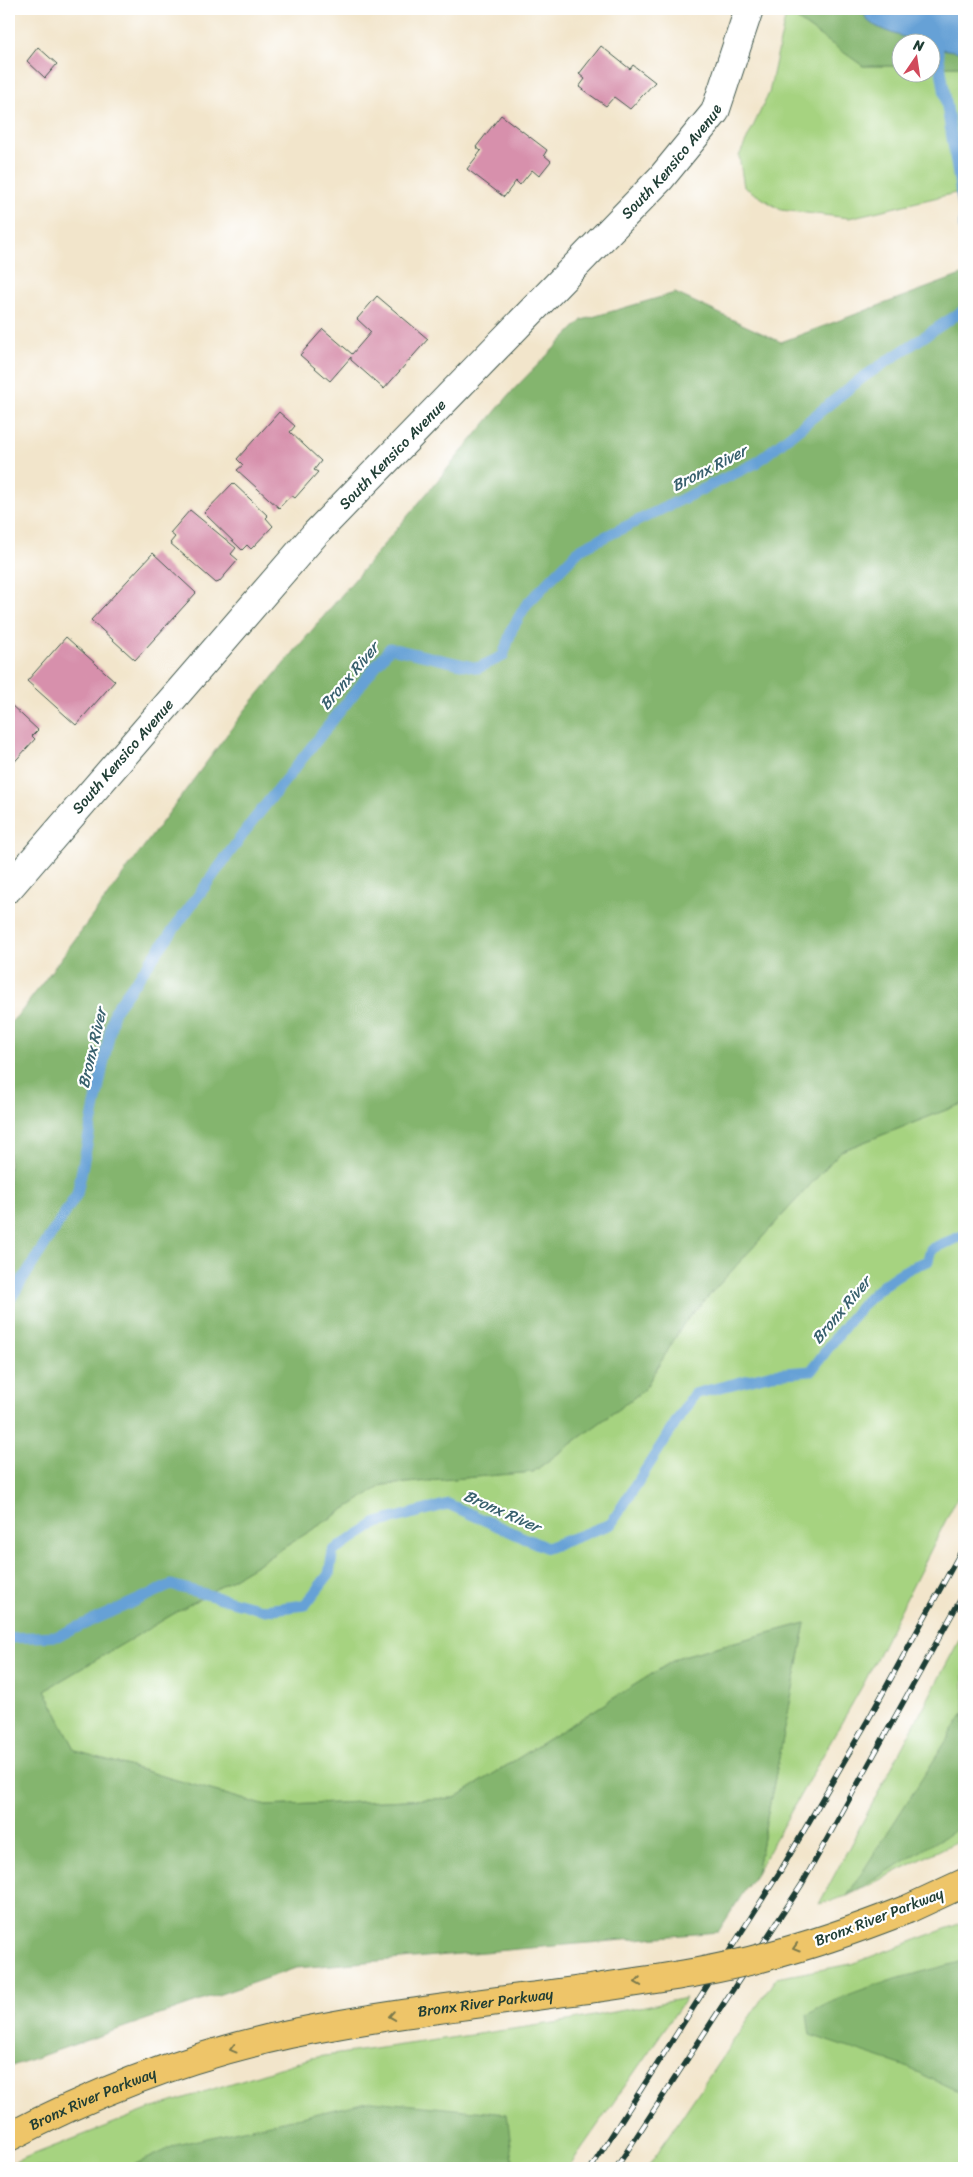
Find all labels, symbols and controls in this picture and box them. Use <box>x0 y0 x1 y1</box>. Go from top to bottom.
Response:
north arrow <box>890 32 940 82</box>
text: N <box>910 32 927 59</box>
street label: South Kensico Avenue <box>615 101 730 225</box>
street label: South Kensico Avenue <box>332 393 453 516</box>
water label: Bronx River <box>666 435 755 499</box>
water label: Bronx River <box>312 633 389 717</box>
street label: South Kensico Avenue <box>65 692 181 820</box>
water label: Bronx River <box>69 1002 116 1091</box>
water label: Bronx River <box>804 1267 881 1351</box>
water label: Bronx River <box>459 1481 548 1542</box>
street label: Bronx River Parkway <box>811 1880 948 1954</box>
one-way arrow <box>793 1943 801 1953</box>
one-way arrow <box>633 1976 641 1987</box>
street label: Bronx River Parkway <box>416 1981 555 2025</box>
one-way arrow <box>388 2011 396 2021</box>
one-way arrow <box>229 2044 238 2054</box>
street label: Bronx River Parkway <box>24 2060 160 2138</box>

